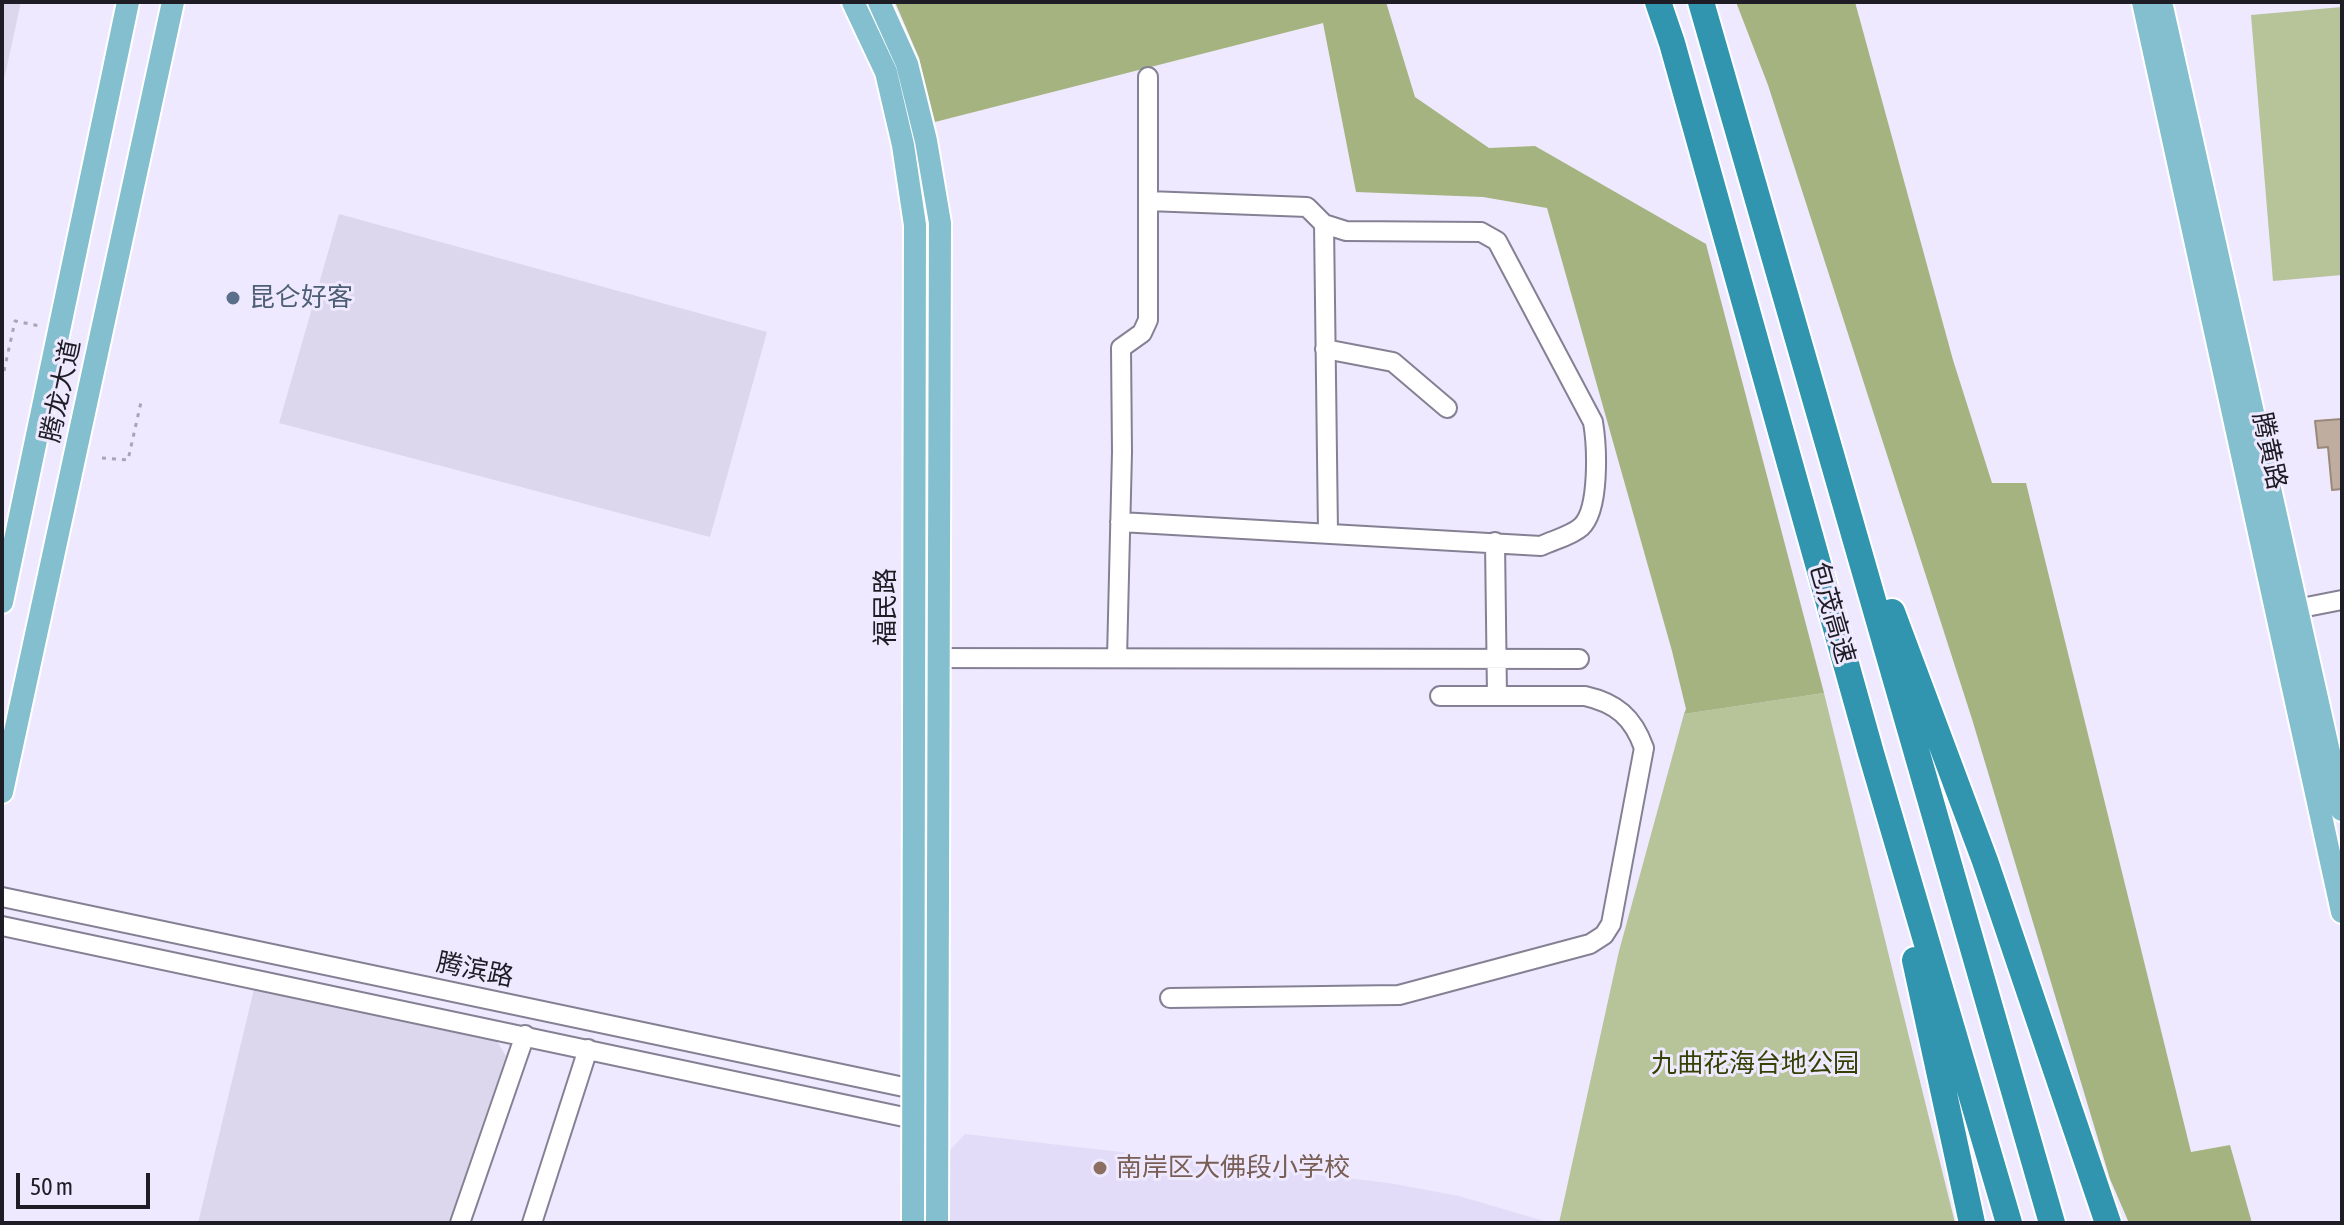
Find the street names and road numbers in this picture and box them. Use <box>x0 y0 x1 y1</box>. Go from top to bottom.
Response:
street label: 腾龙大道 <box>35 337 87 445</box>
street label: 腾黄路 <box>2246 410 2292 492</box>
street label: 包茂高速 <box>1803 559 1861 667</box>
street label: 福民路 <box>870 568 902 646</box>
street label: 腾滨路 <box>434 947 516 993</box>

